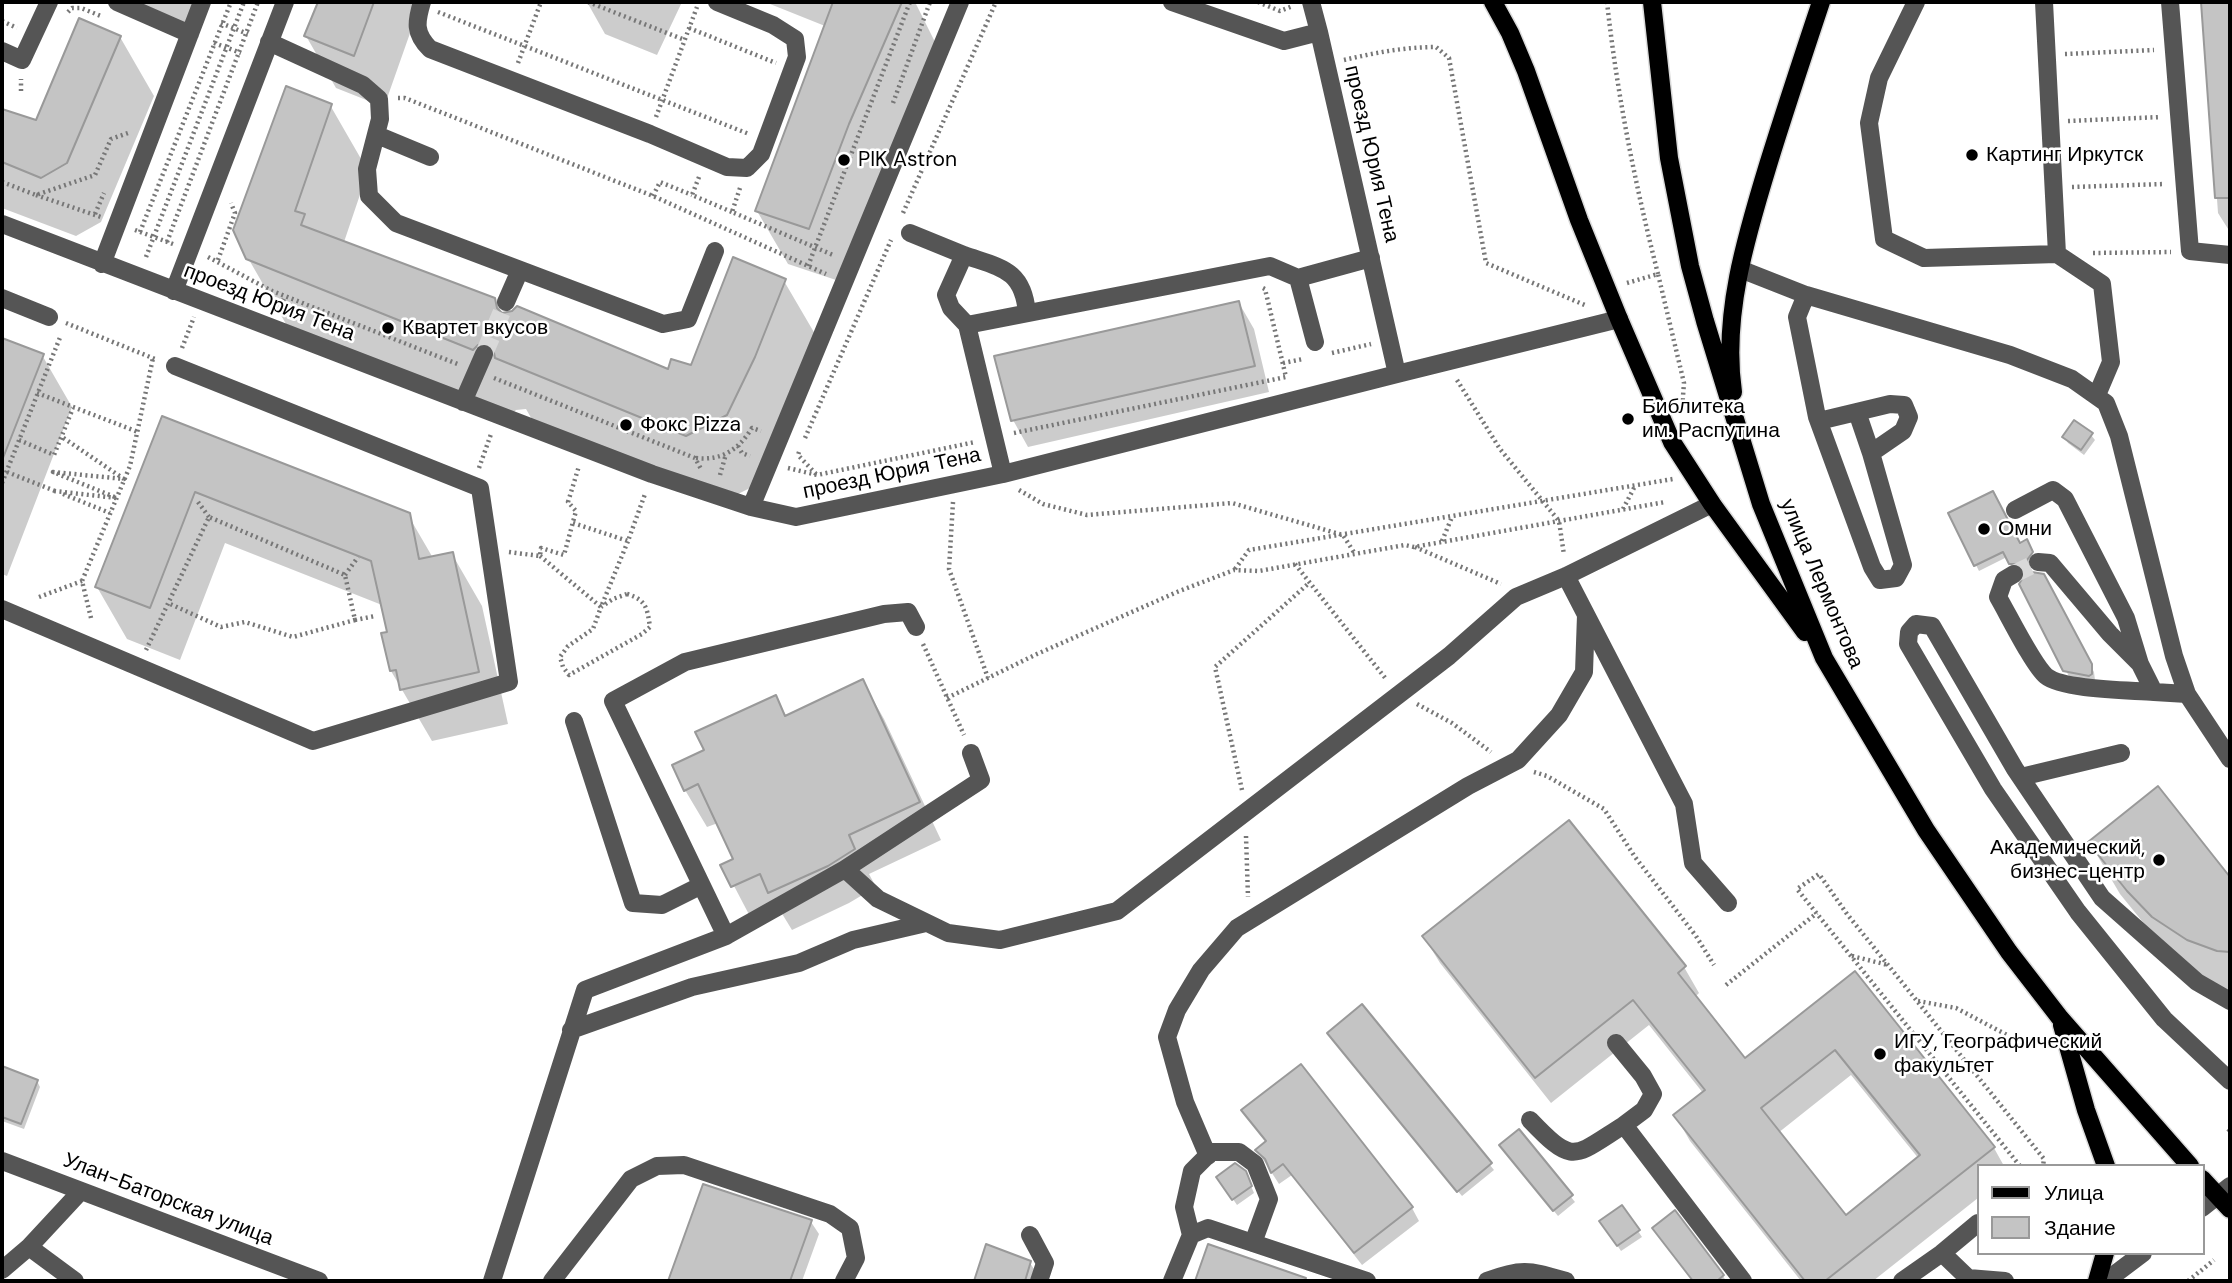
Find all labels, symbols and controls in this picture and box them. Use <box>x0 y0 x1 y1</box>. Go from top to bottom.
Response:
street label: проезд Юрия Тена <box>1338 63 1404 245</box>
place label: Картинг Иркутск <box>1986 142 2143 168</box>
place label: PIK Astron <box>858 147 957 173</box>
marker: Картинг Иркутск <box>1964 147 1980 163</box>
marker: PIK Astron <box>836 152 852 168</box>
street label: проезд Юрия Тена <box>180 259 358 347</box>
place label: Квартет вкусов <box>402 315 548 341</box>
marker: Квартет вкусов <box>380 320 396 336</box>
place label: Библитека им. Распутина <box>1642 394 1780 444</box>
marker: Библитека им. Распутина <box>1620 411 1636 427</box>
place label: Фокс Pizza <box>640 412 741 438</box>
marker: Фокс Pizza <box>618 417 634 433</box>
street label: проезд Юрия Тена <box>801 443 983 505</box>
street label: улица Лермонтова <box>1774 495 1868 673</box>
place label: Омни <box>1998 516 2052 542</box>
marker: Омни <box>1976 521 1992 537</box>
place label: Академический, бизнес-центр <box>1990 835 2145 885</box>
marker: Академический, бизнес-центр <box>2151 852 2167 868</box>
place label: ИГУ, Географический факультет <box>1894 1029 2102 1079</box>
marker: ИГУ, Географический факультет <box>1872 1046 1888 1062</box>
street label: Улан-Баторская улица <box>59 1148 277 1252</box>
legend <box>1976 1164 2204 1255</box>
text: Улица <box>2044 1179 2104 1207</box>
text: Здание <box>2044 1214 2116 1242</box>

